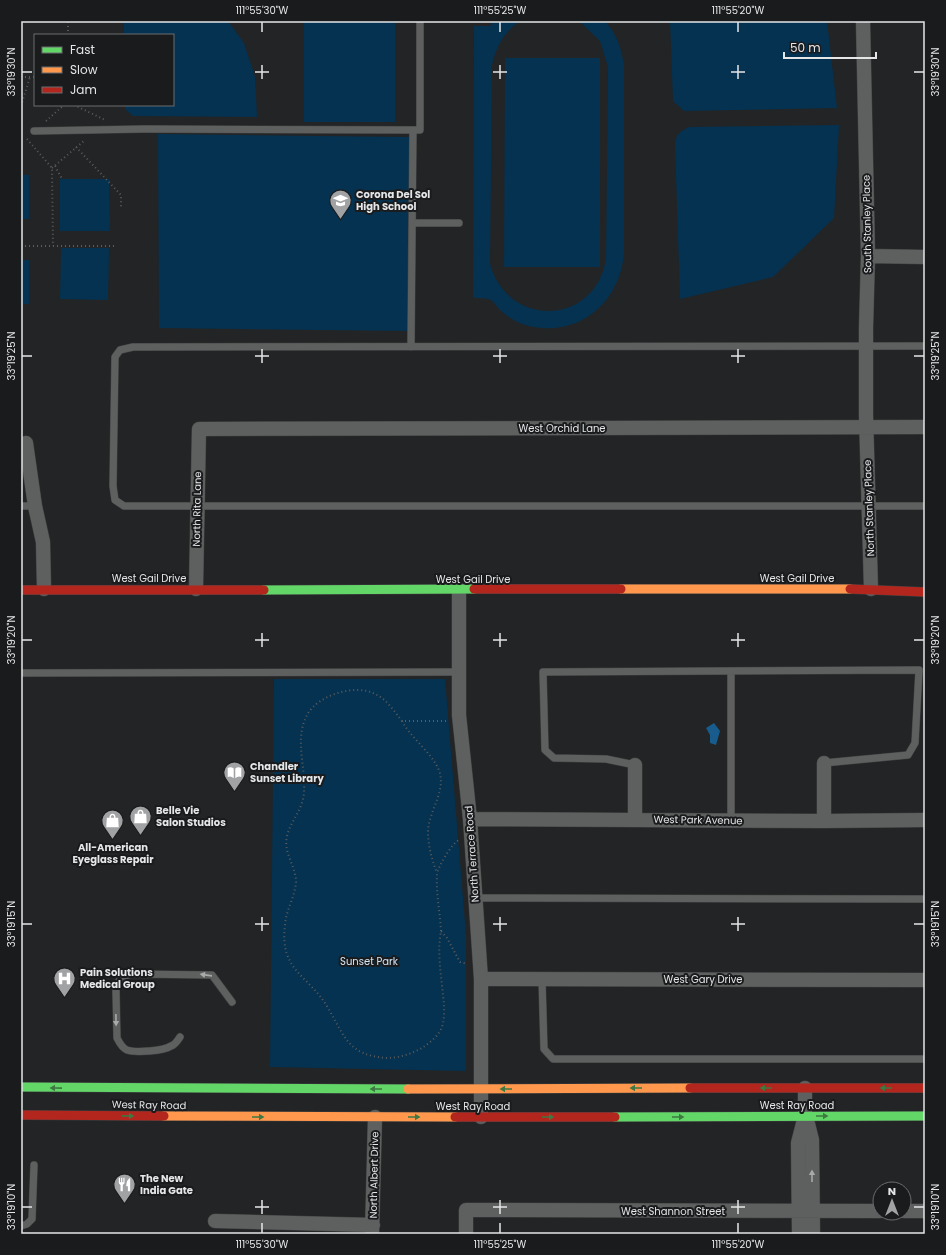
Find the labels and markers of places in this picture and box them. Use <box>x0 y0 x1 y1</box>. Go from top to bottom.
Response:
school or university icon: Corona Del Sol High School <box>327 187 353 220</box>
place label: Corona Del Sol High School <box>356 187 430 214</box>
library icon: Chandler Sunset Library <box>221 759 247 792</box>
place label: Chandler Sunset Library <box>250 759 324 786</box>
shop icon: Belle Vie Salon Studios <box>127 803 153 836</box>
place label: Belle Vie Salon Studios <box>156 803 226 830</box>
shop icon: All-American Eyeglass Repair <box>100 808 126 841</box>
place label: All-American Eyeglass Repair <box>72 840 154 867</box>
hospital icon: Pain Solutions Medical Group <box>52 965 78 998</box>
place label: Pain Solutions Medical Group <box>80 965 155 992</box>
restaurant icon: The New India Gate <box>112 1171 138 1204</box>
place label: The New India Gate <box>140 1171 193 1198</box>

